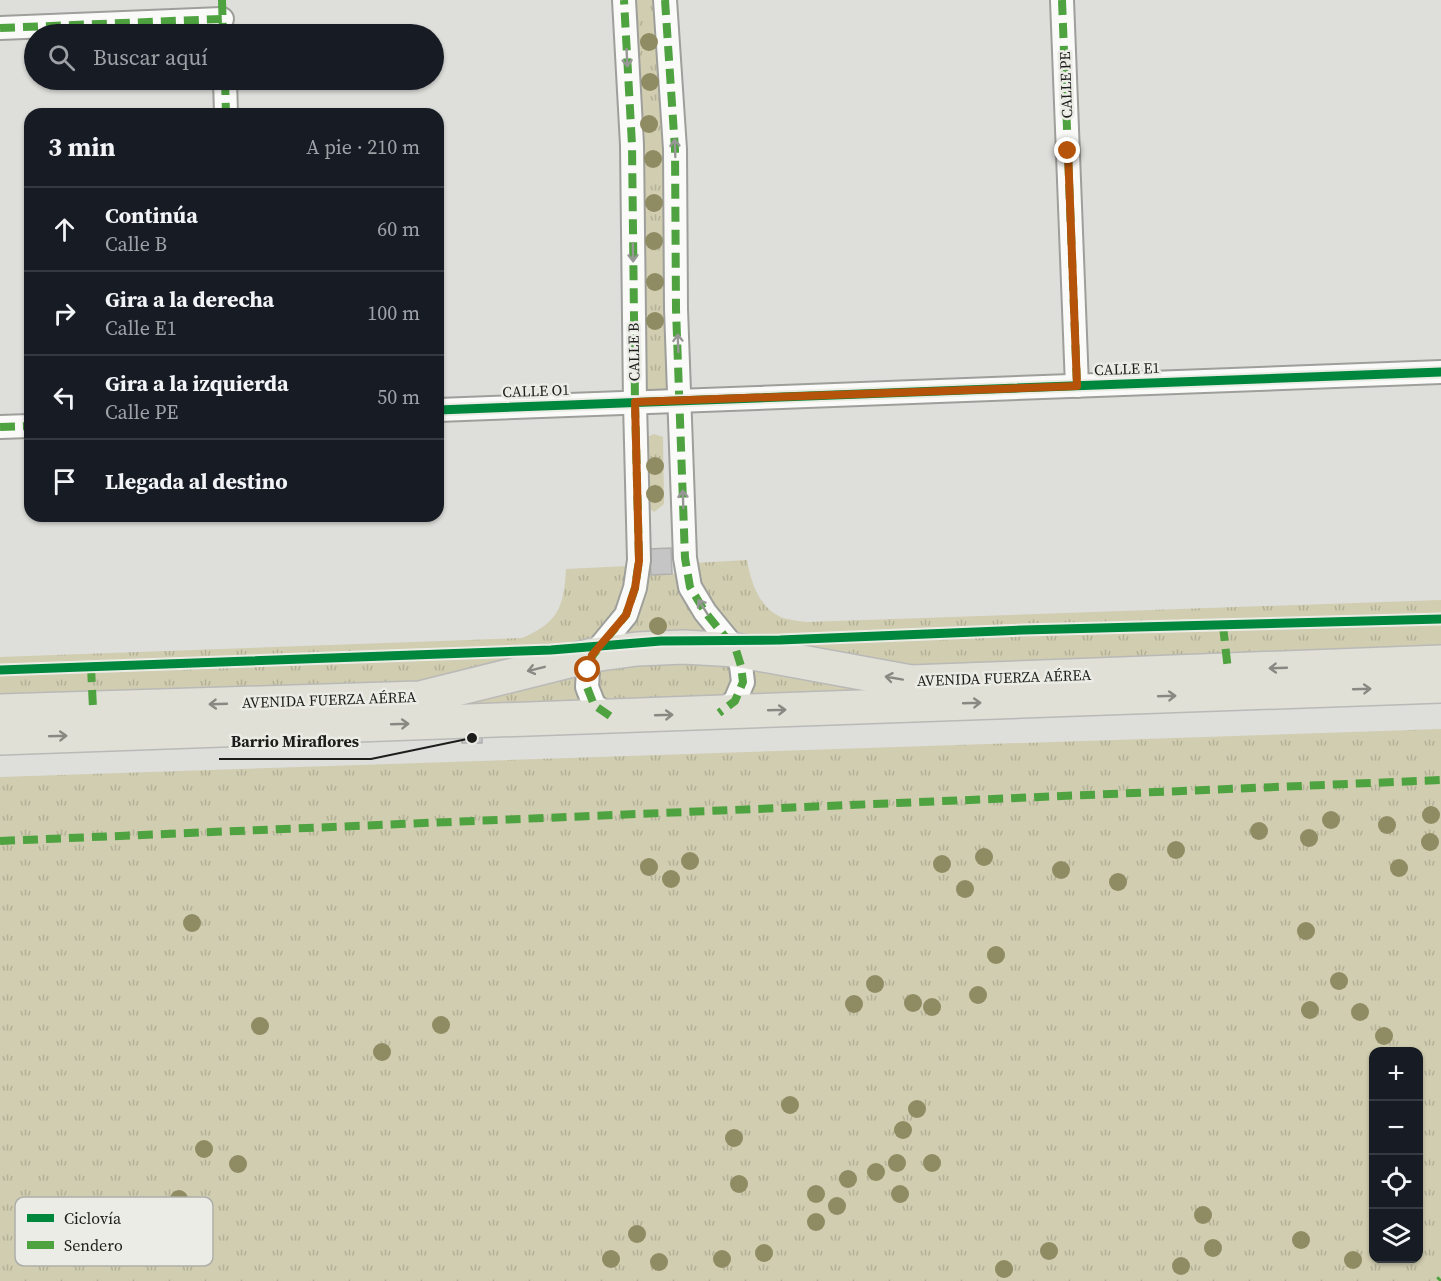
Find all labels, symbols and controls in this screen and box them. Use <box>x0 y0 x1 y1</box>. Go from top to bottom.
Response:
search box <box>24 24 444 90</box>
icon: search <box>45 41 78 74</box>
text: Buscar aquí <box>93 42 208 72</box>
one-way arrow <box>622 48 633 68</box>
street label: CALLE PE <box>1054 51 1077 119</box>
text: 3 min <box>48 129 115 165</box>
text: A pie · 210 m <box>306 133 420 161</box>
route end <box>1054 137 1080 163</box>
one-way arrow <box>669 138 680 158</box>
text: Continúa <box>105 200 198 230</box>
icon: ahead <box>48 213 81 246</box>
text: 60 m <box>377 215 420 243</box>
text: Calle B <box>105 230 167 258</box>
one-way arrow <box>627 243 639 263</box>
text: Gira a la derecha <box>105 284 274 314</box>
icon: right <box>48 297 81 330</box>
text: 100 m <box>367 299 420 327</box>
text: Calle E1 <box>105 314 177 342</box>
street label: CALLE B <box>622 323 645 381</box>
one-way arrow <box>672 333 683 353</box>
street label: CALLE E1 <box>1094 357 1160 380</box>
text: Gira a la izquierda <box>105 368 289 398</box>
street label: CALLE O1 <box>502 379 570 402</box>
icon: left <box>48 381 81 414</box>
text: 50 m <box>377 383 420 411</box>
text: Calle PE <box>105 398 178 426</box>
icon: arrive <box>48 465 81 498</box>
text: Llegada al destino <box>105 466 288 496</box>
one-way arrow <box>677 490 688 510</box>
one-way arrow <box>696 599 708 616</box>
route start <box>574 656 600 682</box>
one-way arrow <box>1268 663 1288 674</box>
one-way arrow <box>527 664 546 676</box>
street label: AVENIDA FUERZA AÉREA <box>916 664 1092 691</box>
one-way arrow <box>885 673 904 684</box>
one-way arrow <box>1351 683 1371 694</box>
street label: AVENIDA FUERZA AÉREA <box>241 686 417 713</box>
one-way arrow <box>1156 690 1176 702</box>
one-way arrow <box>209 698 229 710</box>
one-way arrow <box>962 698 982 709</box>
one-way arrow <box>767 705 787 716</box>
one-way arrow <box>654 709 674 720</box>
one-way arrow <box>390 718 410 730</box>
callout: Barrio Miraflores <box>219 725 371 759</box>
one-way arrow <box>48 730 68 741</box>
text: Barrio Miraflores <box>231 730 359 752</box>
map controls <box>1369 1047 1423 1263</box>
button: + <box>1369 1047 1423 1101</box>
button: − <box>1369 1101 1423 1155</box>
button: locate <box>1369 1155 1423 1209</box>
legend <box>15 1197 213 1266</box>
text: Ciclovía <box>64 1207 122 1229</box>
button: layers <box>1369 1209 1423 1263</box>
text: Sendero <box>64 1234 123 1256</box>

